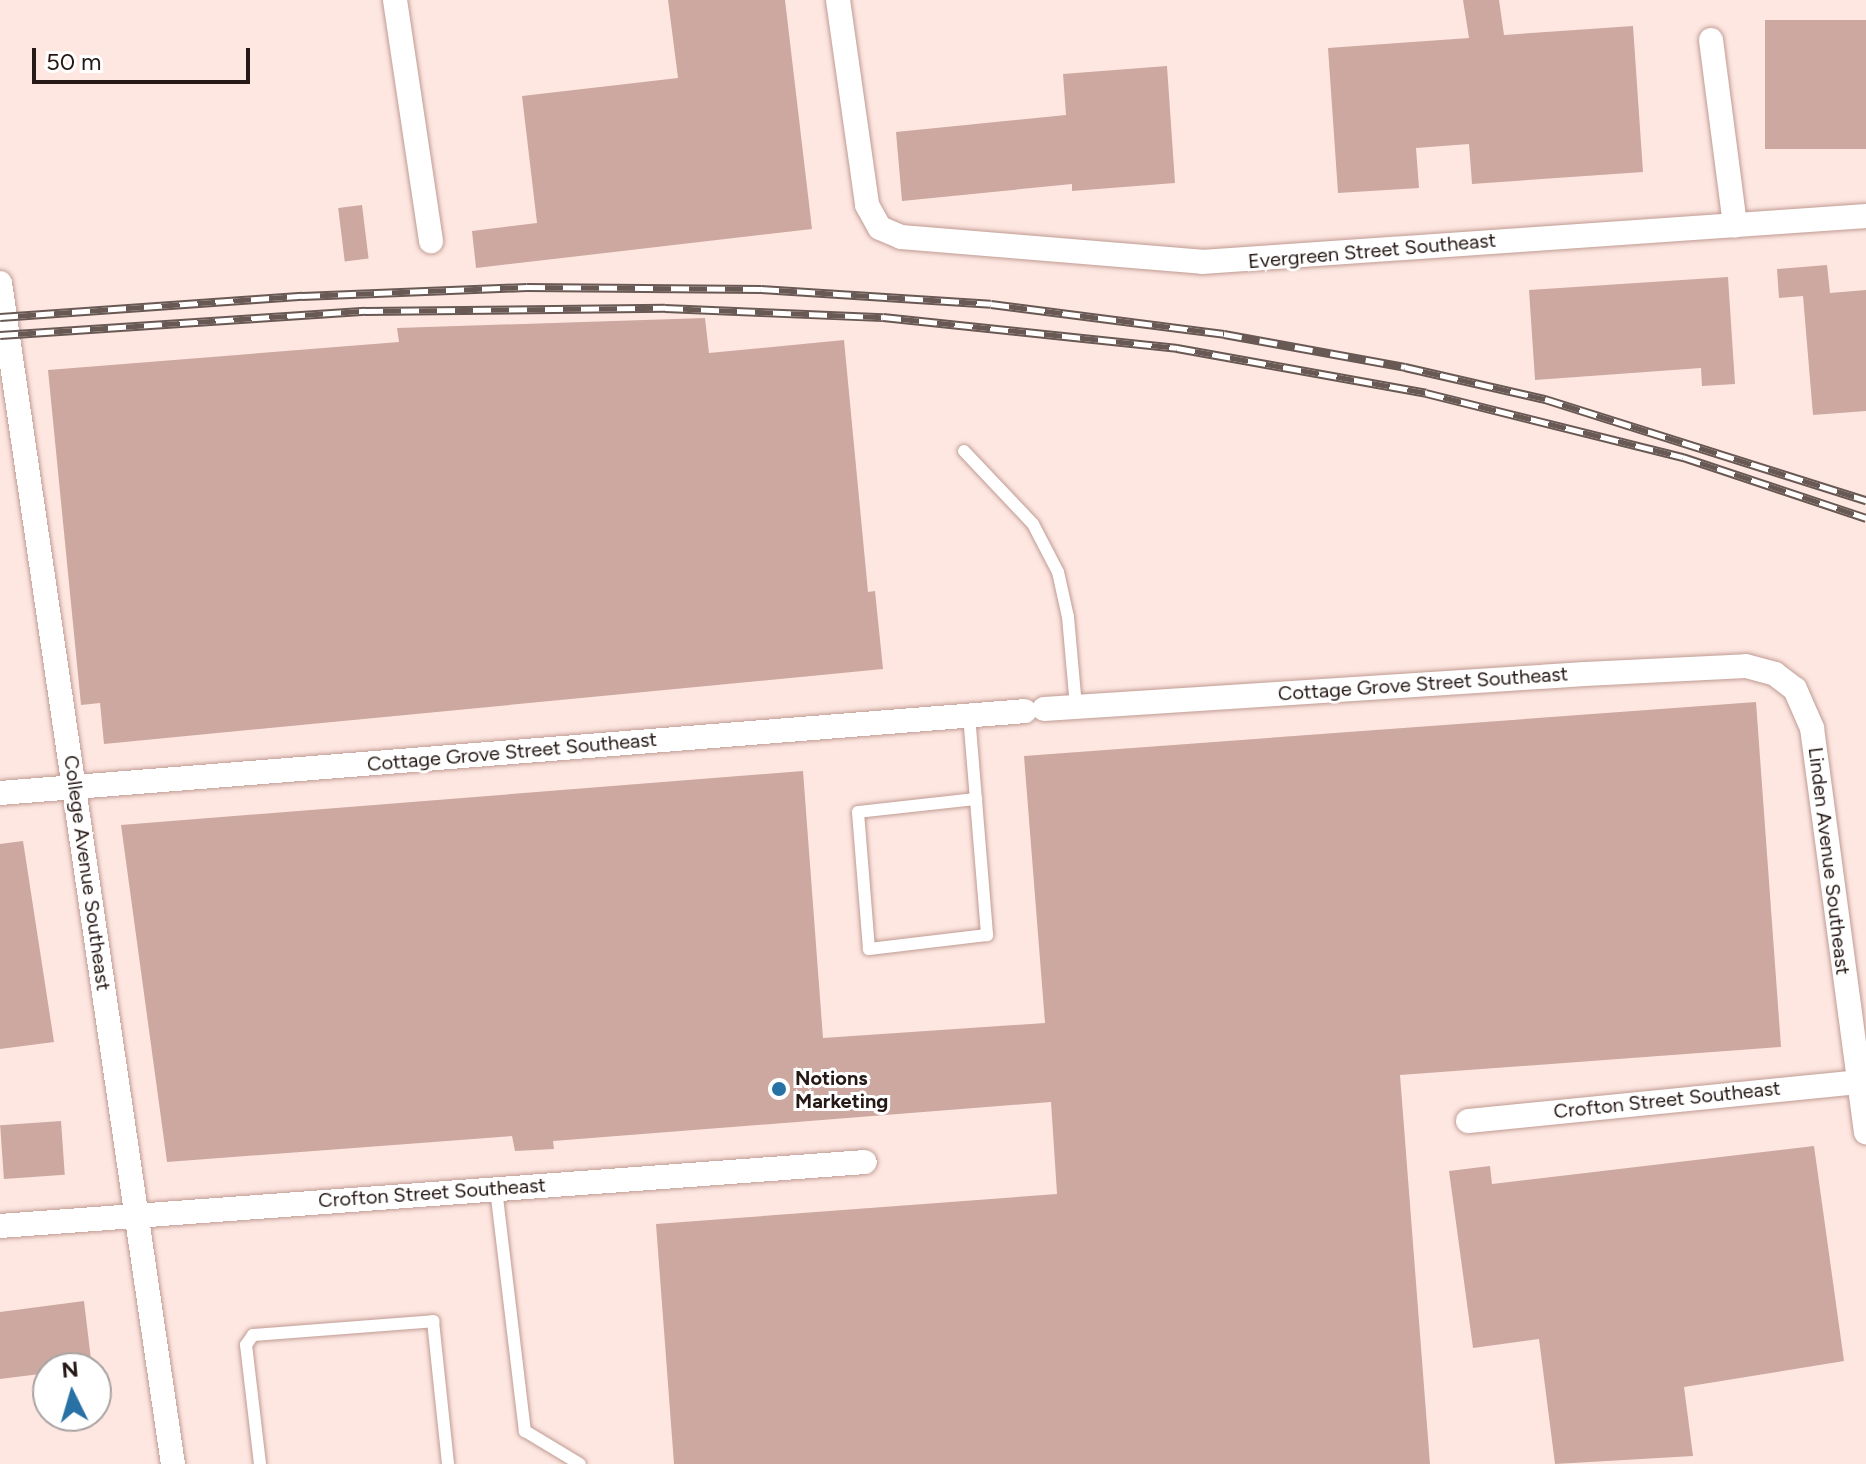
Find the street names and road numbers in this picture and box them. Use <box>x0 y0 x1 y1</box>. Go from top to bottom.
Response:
street label: Evergreen Street Southeast <box>1247 228 1497 274</box>
street label: Cottage Grove Street Southeast <box>1277 662 1569 706</box>
street label: Cottage Grove Street Southeast <box>366 727 658 777</box>
street label: Linden Avenue Southeast <box>1803 746 1855 976</box>
street label: College Avenue Southeast <box>59 754 115 992</box>
street label: Crofton Street Southeast <box>1552 1076 1782 1124</box>
street label: Crofton Street Southeast <box>317 1173 547 1213</box>

